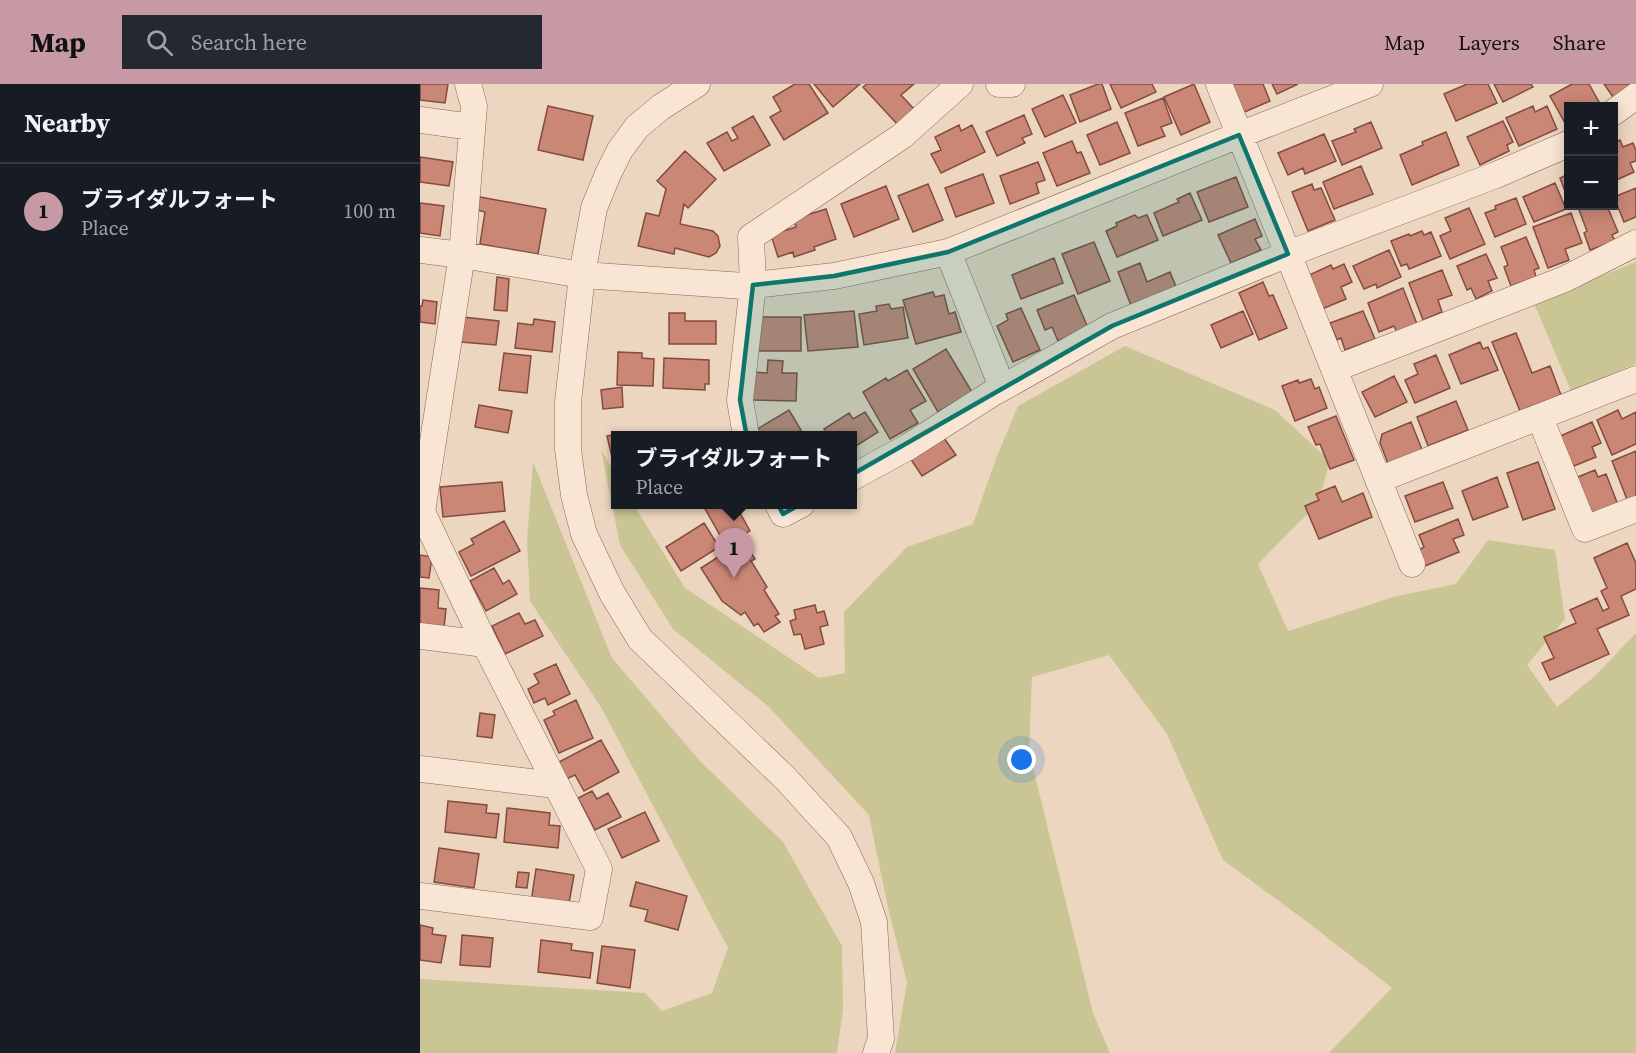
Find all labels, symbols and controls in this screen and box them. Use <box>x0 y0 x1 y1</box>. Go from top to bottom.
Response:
search box <box>122 15 542 69</box>
text: Map <box>30 23 86 61</box>
icon: search <box>143 26 176 59</box>
text: Search here <box>191 27 307 57</box>
text: Map <box>1384 28 1425 57</box>
text: Layers <box>1458 28 1520 57</box>
text: Share <box>1553 28 1606 57</box>
map controls <box>1564 102 1618 210</box>
button: + <box>1564 102 1618 156</box>
text: Nearby <box>24 105 110 141</box>
button: − <box>1564 156 1618 210</box>
text: ブライダルフォート <box>81 184 278 214</box>
text: 1 <box>38 197 49 225</box>
text: 100 m <box>343 197 396 225</box>
text: Place <box>81 214 129 242</box>
popup <box>611 431 857 509</box>
text: ブライダルフォート <box>635 443 833 473</box>
text: Place <box>635 473 683 501</box>
pin: 1 <box>714 528 754 578</box>
your location <box>1007 745 1036 774</box>

